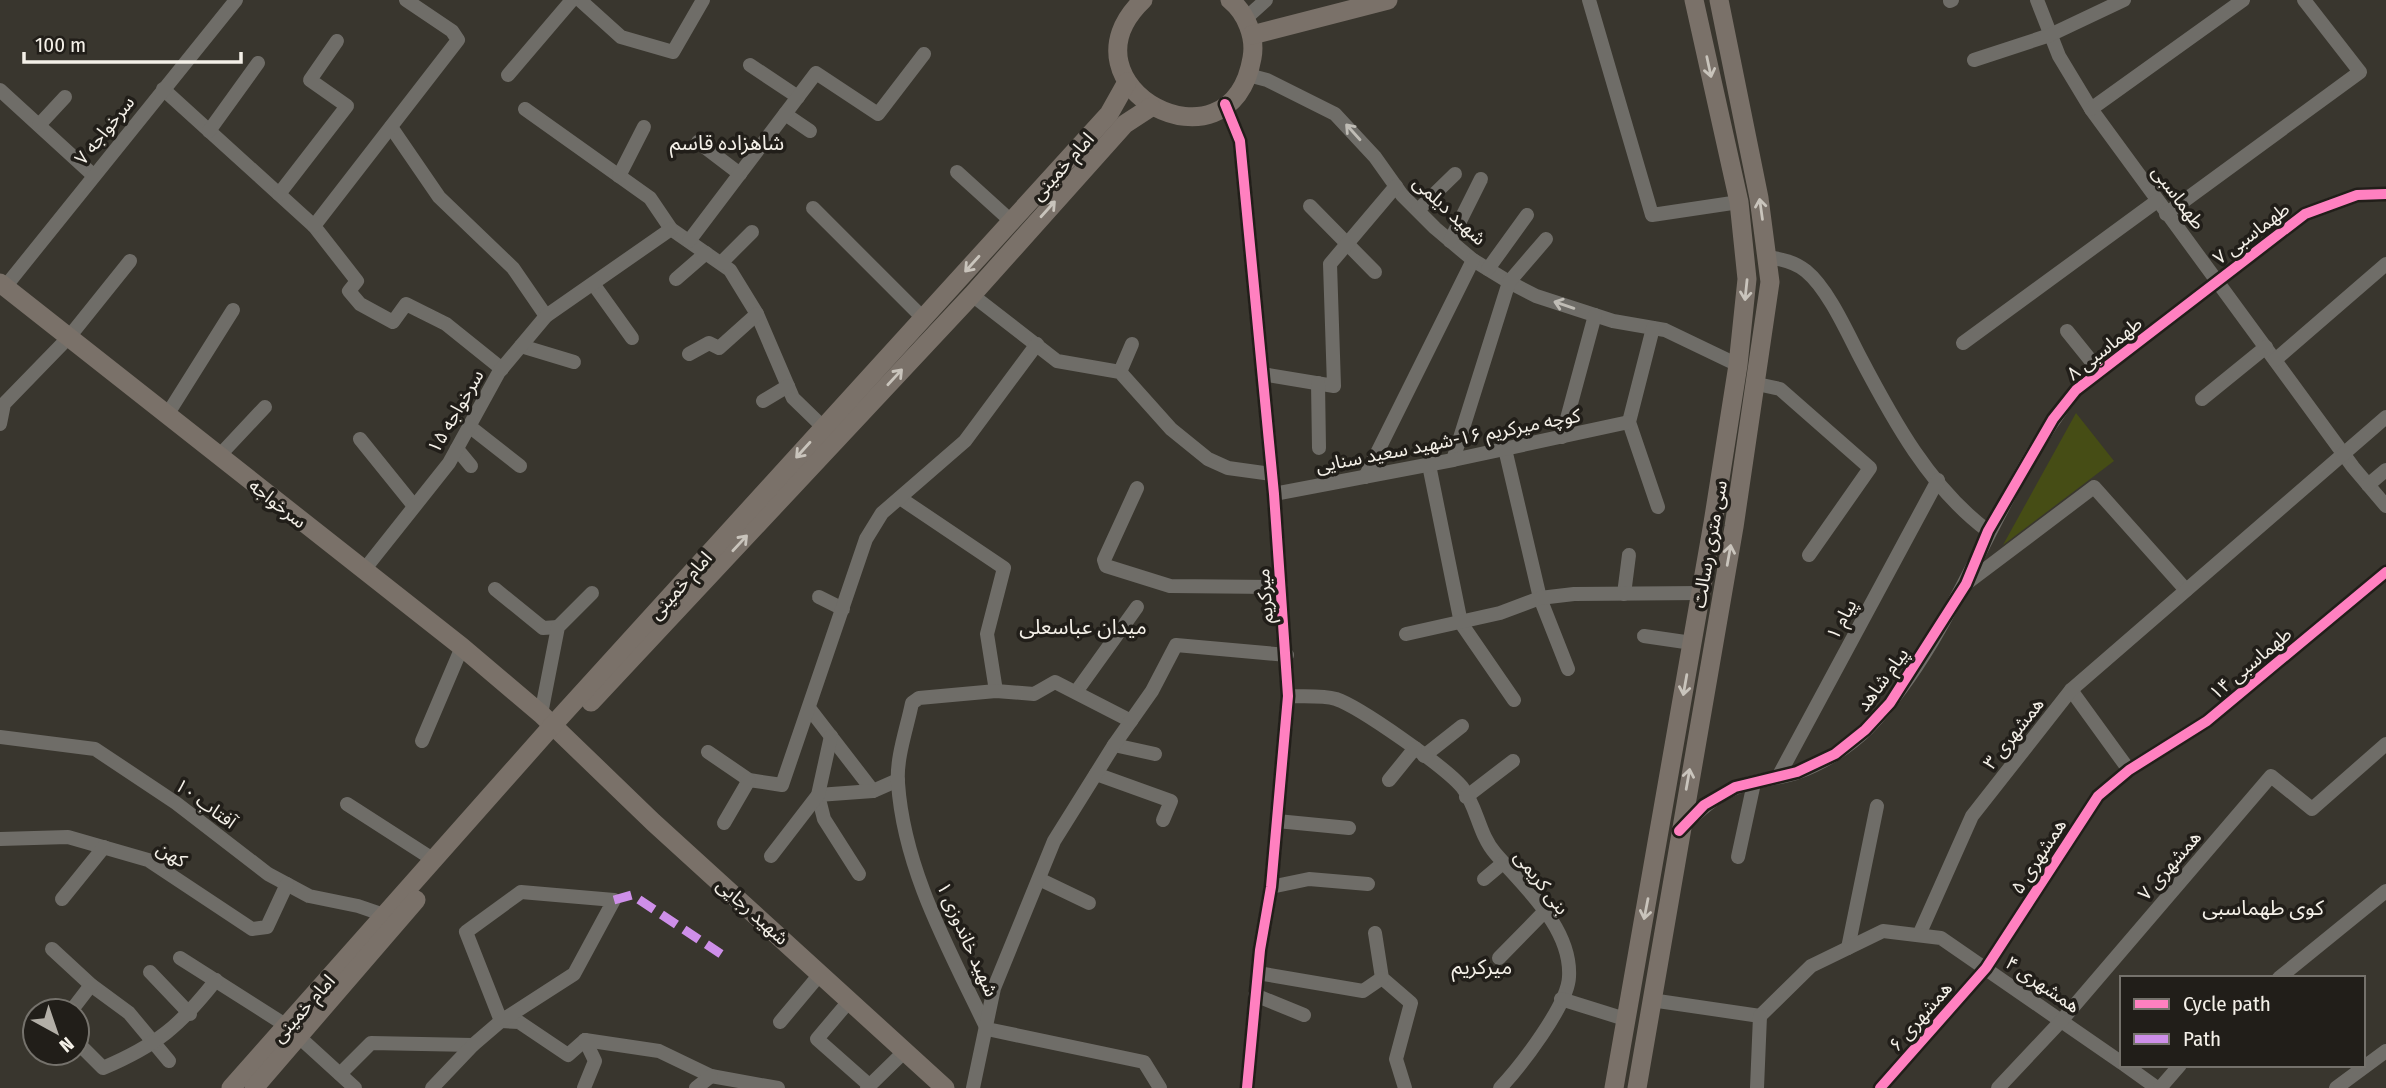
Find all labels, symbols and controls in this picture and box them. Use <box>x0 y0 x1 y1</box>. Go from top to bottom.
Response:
scale bar <box>24 21 242 65</box>
text: 100 m <box>35 32 86 58</box>
one-way arrow <box>1703 55 1716 78</box>
street label: سرخواجه ۷ <box>70 91 139 169</box>
one-way arrow <box>1345 124 1362 141</box>
street label: امام خمینی <box>1026 128 1101 207</box>
district label: شاهزاده قاسم <box>670 130 784 158</box>
street label: طهماسبی <box>2147 161 2210 234</box>
street label: شهید دیلمی <box>1408 171 1491 250</box>
street label: ۷ طهماسبی <box>2209 197 2294 270</box>
one-way arrow <box>1754 198 1767 221</box>
one-way arrow <box>1040 201 1057 218</box>
one-way arrow <box>964 255 981 272</box>
one-way arrow <box>1739 279 1752 301</box>
one-way arrow <box>1553 298 1575 310</box>
street label: ۸ طهماسبی <box>2062 312 2147 385</box>
street label: سرخواجه ۱۵ <box>422 365 489 457</box>
one-way arrow <box>886 369 903 386</box>
street label: کوچه میرکریم ۱۶-شهید سعید سنایی <box>1314 403 1584 480</box>
one-way arrow <box>794 441 811 458</box>
street label: سرخواجه <box>244 474 311 533</box>
street label: سی متری رسالت <box>1687 478 1732 610</box>
one-way arrow <box>731 535 748 552</box>
one-way arrow <box>1723 544 1736 567</box>
street label: امام خمینی <box>644 547 719 626</box>
street label: میرکریم <box>1251 568 1281 624</box>
street label: ۱ پیام <box>1821 595 1864 645</box>
district label: میدان عباسعلی <box>1019 614 1147 640</box>
street label: ۱۴ طهماسبی <box>2204 622 2296 705</box>
street label: پیام شاهد <box>1852 643 1916 718</box>
one-way arrow <box>1678 673 1691 696</box>
street label: ۳ همشهری <box>1978 693 2049 774</box>
one-way arrow <box>1682 768 1696 791</box>
street label: ۱۰ آفتاب <box>170 773 242 834</box>
street label: ۵ همشهری <box>2006 814 2071 898</box>
street label: ۷ همشهری <box>2133 826 2206 905</box>
street label: کهن <box>152 836 192 873</box>
street label: بنی کریمی <box>1509 845 1574 919</box>
street label: شهید رجایی <box>712 873 793 950</box>
street label: ۱ شهید خاندوزی <box>932 878 1003 1000</box>
district label: کوی طهماسبی <box>2202 895 2324 921</box>
one-way arrow <box>1638 897 1652 920</box>
street label: همشهری ۴ <box>2001 951 2084 1018</box>
district label: میرکریم <box>1452 954 1512 982</box>
street label: امام خمینی <box>267 970 342 1049</box>
legend <box>2120 976 2365 1067</box>
street label: ۶ همشهری <box>1884 977 1957 1056</box>
text: Cycle path <box>2183 991 2271 1017</box>
north arrow <box>21 997 91 1067</box>
text: Path <box>2183 1026 2221 1052</box>
text: N <box>55 1032 78 1057</box>

